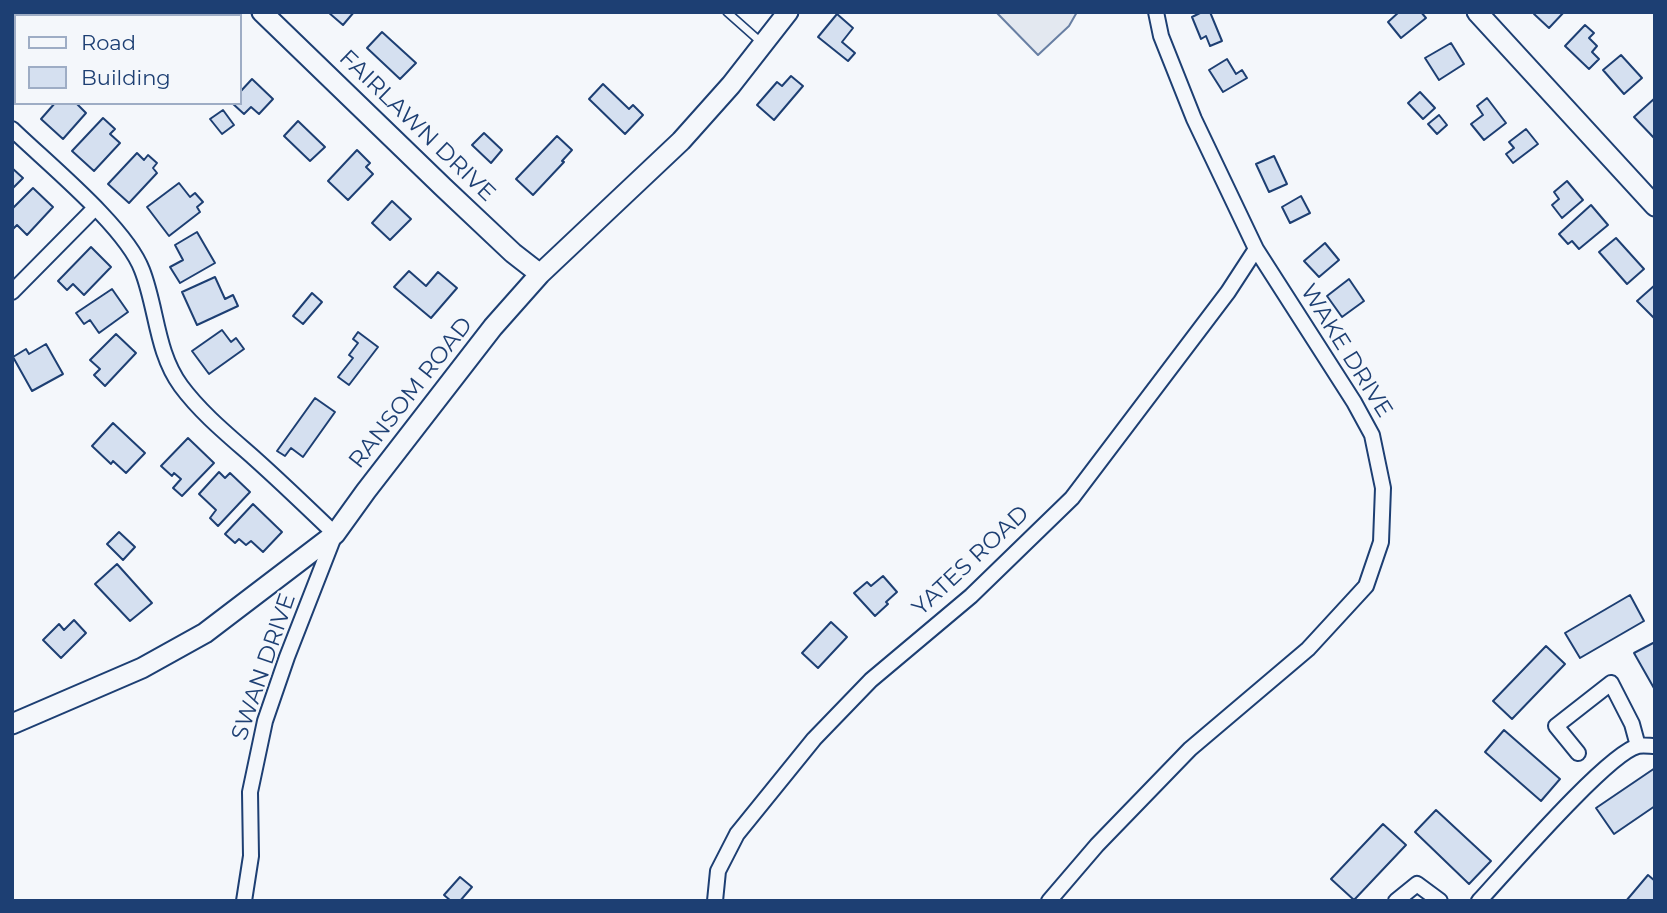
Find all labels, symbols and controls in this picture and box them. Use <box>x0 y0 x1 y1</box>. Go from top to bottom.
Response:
legend <box>14 14 242 105</box>
text: Road <box>81 30 136 55</box>
street label: FAIRLAWN DRIVE <box>333 44 501 208</box>
text: Building <box>81 65 171 90</box>
street label: WAKE DRIVE <box>1294 279 1398 423</box>
street label: RANSOM ROAD <box>343 312 479 474</box>
street label: YATES ROAD <box>907 500 1035 622</box>
street label: SWAN DRIVE <box>226 590 302 744</box>

